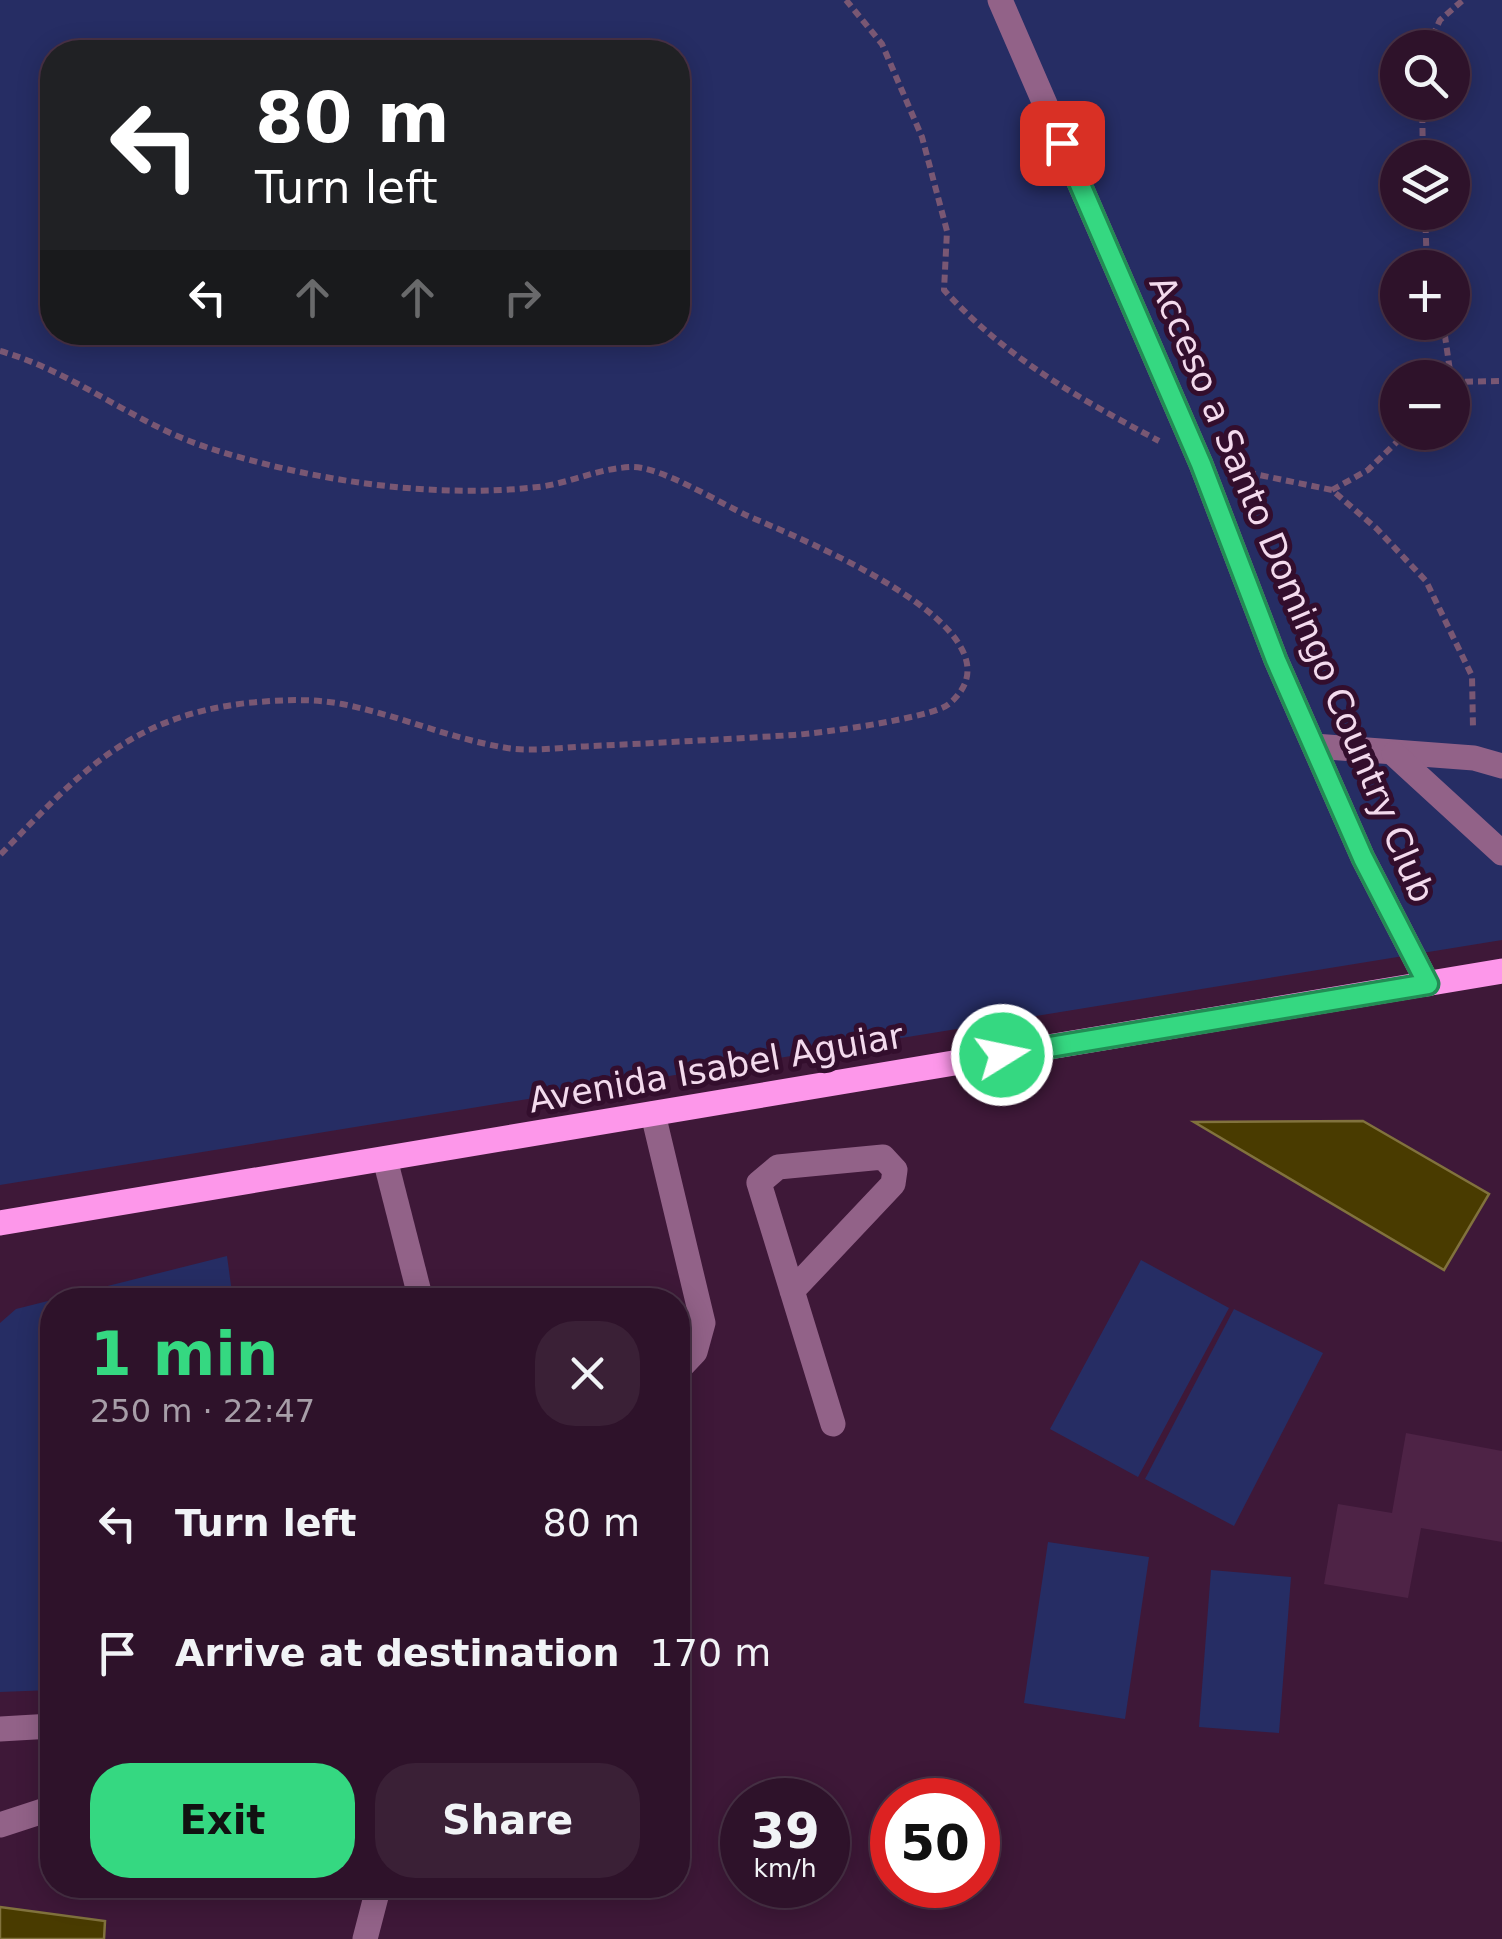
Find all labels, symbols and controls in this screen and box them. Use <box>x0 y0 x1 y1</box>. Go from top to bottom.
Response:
map controls <box>1380 30 1470 450</box>
button: search <box>1380 30 1470 120</box>
text: 80 m <box>255 77 450 159</box>
icon: left <box>90 80 220 210</box>
pin <box>1020 101 1105 186</box>
icon: arrive <box>1035 116 1090 171</box>
button: layers <box>1380 140 1470 230</box>
text: Turn left <box>255 161 438 214</box>
button: + <box>1380 250 1470 340</box>
icon: left <box>180 270 235 325</box>
icon: ahead <box>285 270 340 325</box>
icon: ahead <box>390 270 445 325</box>
icon: right <box>495 270 550 325</box>
street label: Acceso a Santo Domingo Country Club <box>1141 270 1443 908</box>
button: − <box>1380 360 1470 450</box>
position arrow <box>950 1003 1054 1107</box>
street label: Avenida Isabel Aguiar <box>526 1015 907 1121</box>
text: 1 min <box>90 1319 278 1389</box>
button: close <box>535 1321 640 1426</box>
text: 250 m · 22:47 <box>90 1392 315 1430</box>
icon: left <box>90 1496 145 1551</box>
text: Turn left <box>175 1501 356 1545</box>
text: 80 m <box>543 1501 640 1545</box>
icon: arrive <box>90 1626 145 1681</box>
text: Arrive at destination <box>175 1631 620 1675</box>
text: 170 m <box>650 1631 771 1675</box>
button: Exit <box>90 1763 355 1878</box>
button: Share <box>375 1763 640 1878</box>
speed limit sign: 50 <box>870 1778 1000 1908</box>
text: 39 <box>750 1802 820 1860</box>
text: km/h <box>753 1854 817 1883</box>

